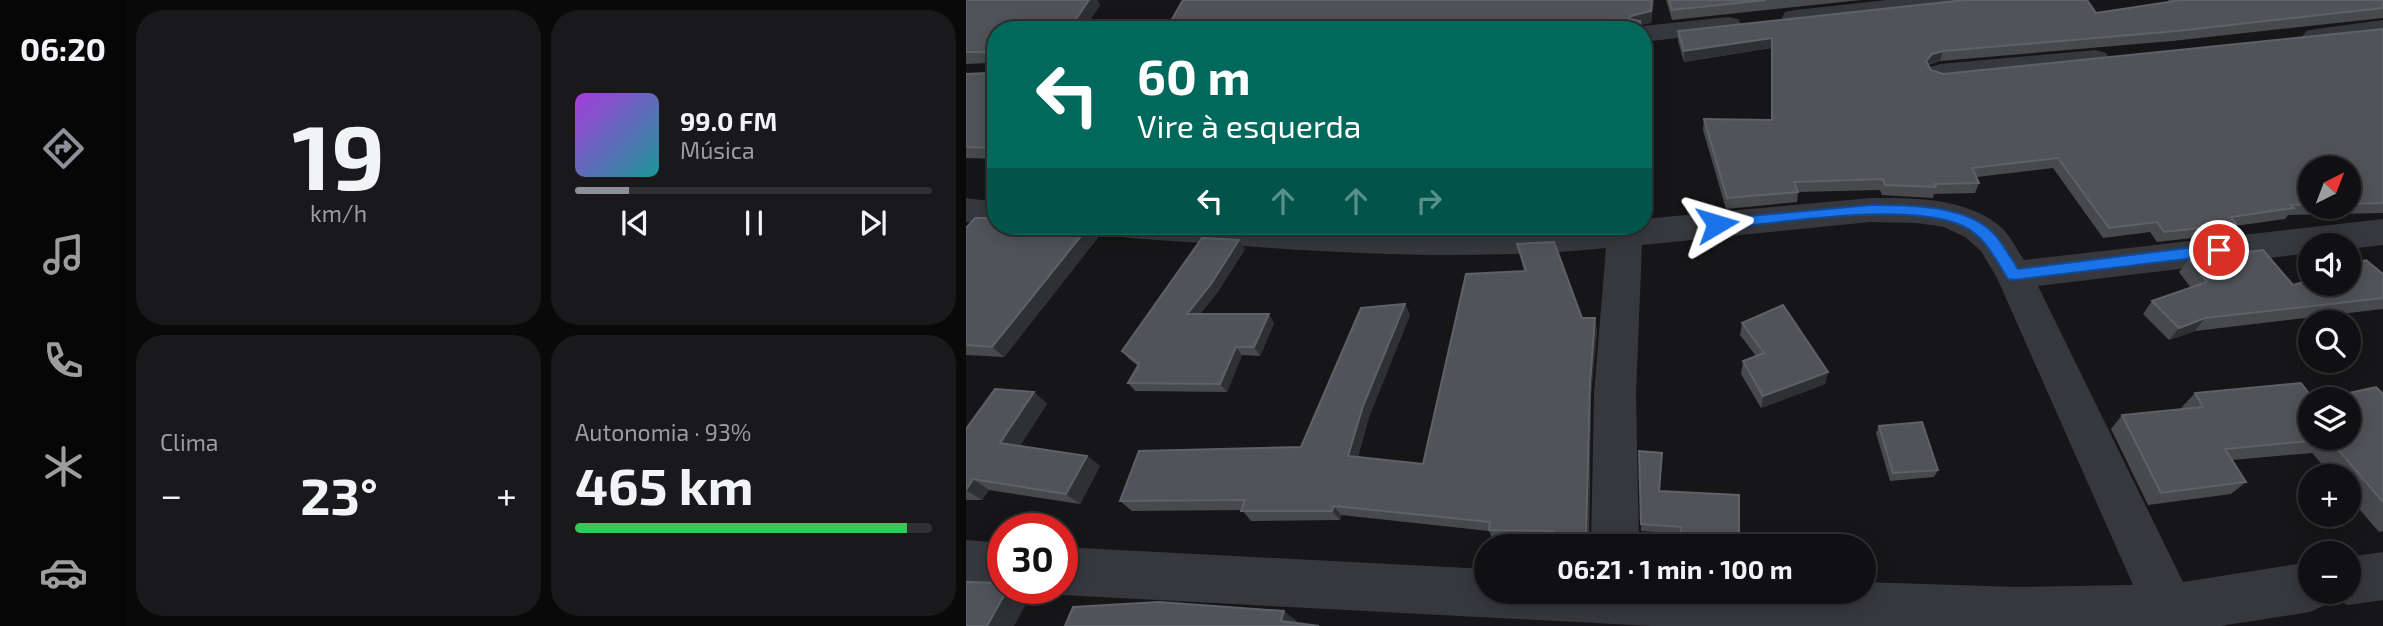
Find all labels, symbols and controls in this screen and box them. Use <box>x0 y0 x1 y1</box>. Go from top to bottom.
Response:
text: 06:20 <box>20 29 106 67</box>
text: 60 m <box>1137 46 1251 105</box>
icon: left <box>1022 49 1113 140</box>
text: 19 <box>292 99 385 208</box>
text: 99.0 FM <box>680 105 777 136</box>
text: Vire à esquerda <box>1137 106 1361 144</box>
icon: directions <box>39 124 88 173</box>
text: Música <box>680 136 755 164</box>
north arrow <box>2298 156 2361 219</box>
map controls <box>2298 156 2361 604</box>
icon: left <box>1191 182 1229 220</box>
icon: ahead <box>1264 182 1302 220</box>
icon: ahead <box>1337 182 1375 220</box>
icon: right <box>1410 182 1448 220</box>
position arrow <box>1680 187 1754 261</box>
text: km/h <box>310 199 367 227</box>
icon: previous <box>616 204 654 242</box>
icon: pause <box>735 204 773 242</box>
icon: next <box>854 204 892 242</box>
pin <box>2189 220 2249 280</box>
icon: music <box>39 230 88 279</box>
icon: arrive <box>2200 231 2238 269</box>
button: sound <box>2298 233 2361 296</box>
button: search <box>2298 310 2361 373</box>
icon: phone <box>39 336 88 385</box>
button: layers <box>2298 387 2361 450</box>
text: Autonomia · 93% <box>575 418 751 446</box>
text: Clima <box>160 428 218 456</box>
icon: climate <box>39 442 88 491</box>
text: 465 km <box>575 453 754 515</box>
text: 23° <box>300 463 378 525</box>
button: + <box>2298 464 2361 527</box>
text: − <box>160 471 182 517</box>
text: + <box>496 471 517 517</box>
speed limit sign: 30 <box>987 513 1078 604</box>
button: − <box>2298 541 2361 604</box>
icon: car <box>39 548 88 597</box>
text: 06:21 · 1 min · 100 m <box>1557 553 1793 584</box>

